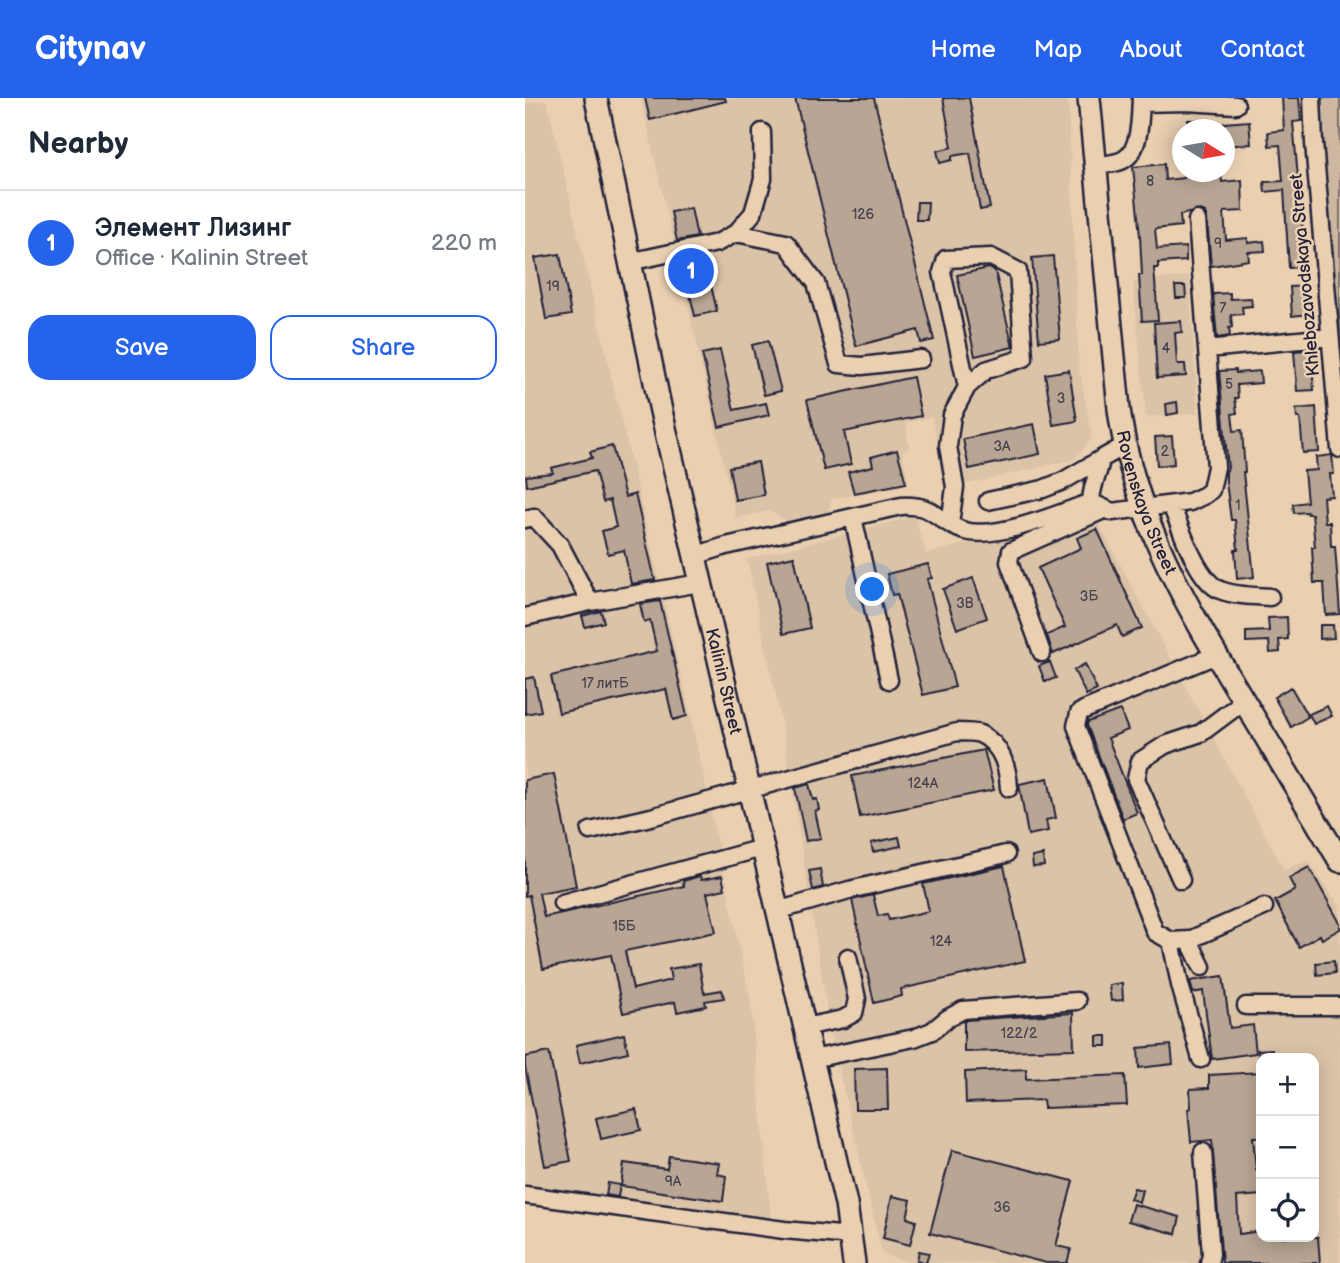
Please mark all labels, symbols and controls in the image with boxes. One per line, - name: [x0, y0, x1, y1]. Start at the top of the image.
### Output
- text: Citynav: [35, 29, 146, 69]
- text: Home: [931, 35, 996, 64]
- text: Map: [1034, 35, 1082, 64]
- text: About: [1120, 35, 1182, 64]
- text: Contact: [1220, 35, 1305, 64]
- north arrow: [1172, 119, 1235, 182]
- text: Nearby: [28, 126, 128, 162]
- street label: Khlebozavodskaya Street: [1286, 172, 1324, 377]
- house number: 8: [1146, 173, 1154, 190]
- house number: 126: [852, 206, 875, 223]
- text: Элемент Лизинг: [95, 213, 291, 244]
- text: 1: [46, 229, 56, 257]
- text: 220 m: [431, 229, 497, 257]
- house number: 9: [1214, 235, 1222, 252]
- text: Office · Kalinin Street: [95, 244, 308, 272]
- pin: 1: [668, 245, 714, 297]
- house number: 19: [546, 278, 560, 295]
- house number: 7: [1220, 300, 1227, 317]
- button: Save: [28, 315, 256, 380]
- button: Share: [270, 315, 497, 380]
- house number: 4: [1162, 340, 1171, 357]
- house number: 5: [1225, 376, 1233, 393]
- house number: 3: [1057, 390, 1065, 407]
- street label: Rovenskaya Street: [1112, 428, 1181, 578]
- house number: 3А: [993, 438, 1011, 455]
- house number: 2: [1161, 443, 1170, 460]
- house number: 1: [1235, 497, 1241, 514]
- your location: [855, 572, 889, 606]
- house number: 3Б: [1080, 588, 1098, 605]
- house number: 3В: [956, 595, 974, 612]
- street label: Kalinin Street: [701, 626, 747, 737]
- house number: 17 литБ: [581, 675, 629, 692]
- house number: 124А: [908, 775, 939, 792]
- house number: 15Б: [612, 918, 636, 935]
- house number: 124: [930, 933, 952, 950]
- house number: 122/2: [1001, 1025, 1038, 1042]
- map controls: [1256, 1053, 1319, 1242]
- button: +: [1256, 1053, 1319, 1116]
- button: −: [1256, 1116, 1319, 1179]
- house number: 9А: [665, 1173, 682, 1190]
- button: locate: [1256, 1179, 1319, 1242]
- house number: 36: [993, 1199, 1011, 1216]

